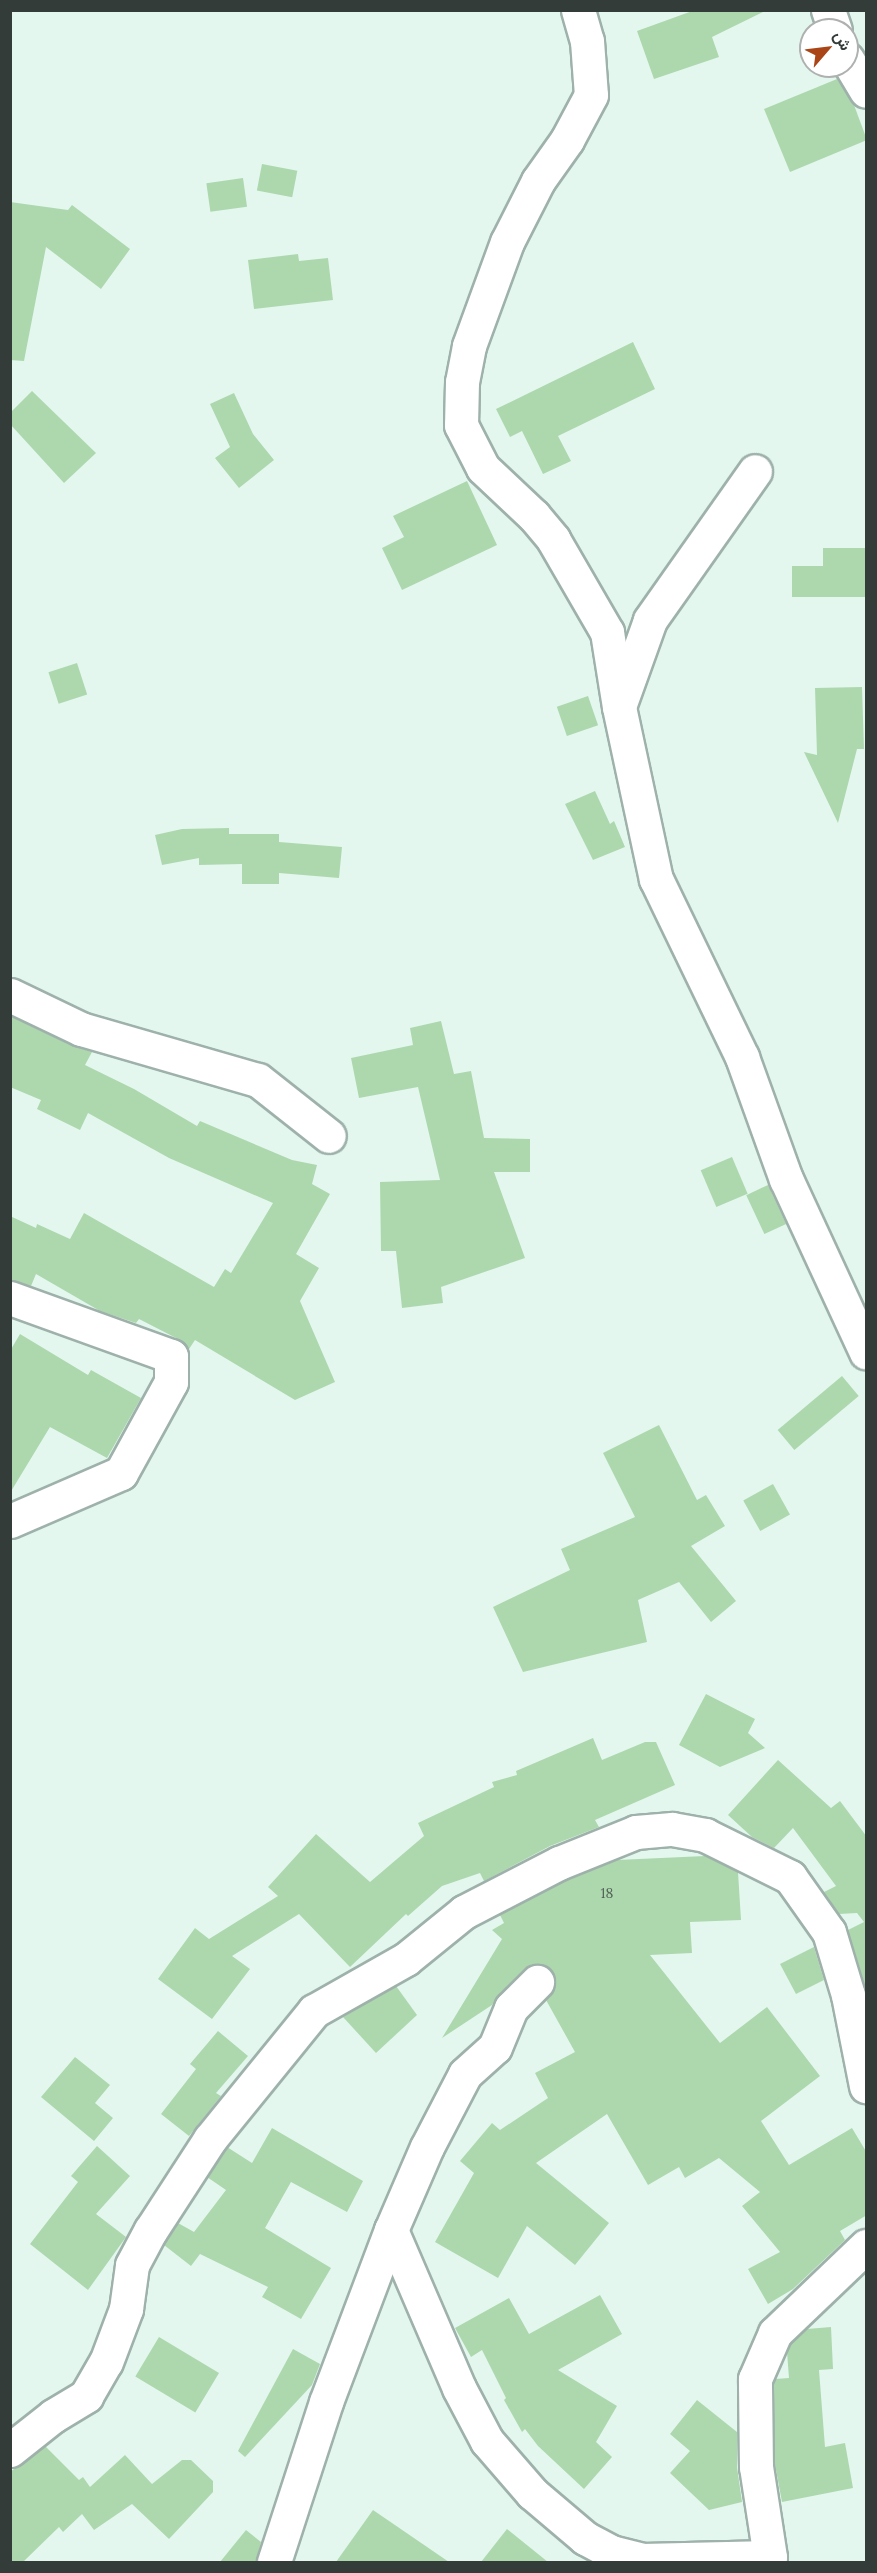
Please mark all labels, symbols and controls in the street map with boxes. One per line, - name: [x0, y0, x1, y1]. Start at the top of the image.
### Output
- north arrow: [799, 18, 859, 78]
- text: ش: [830, 27, 856, 54]
- house number: 18: [601, 1885, 613, 1901]

